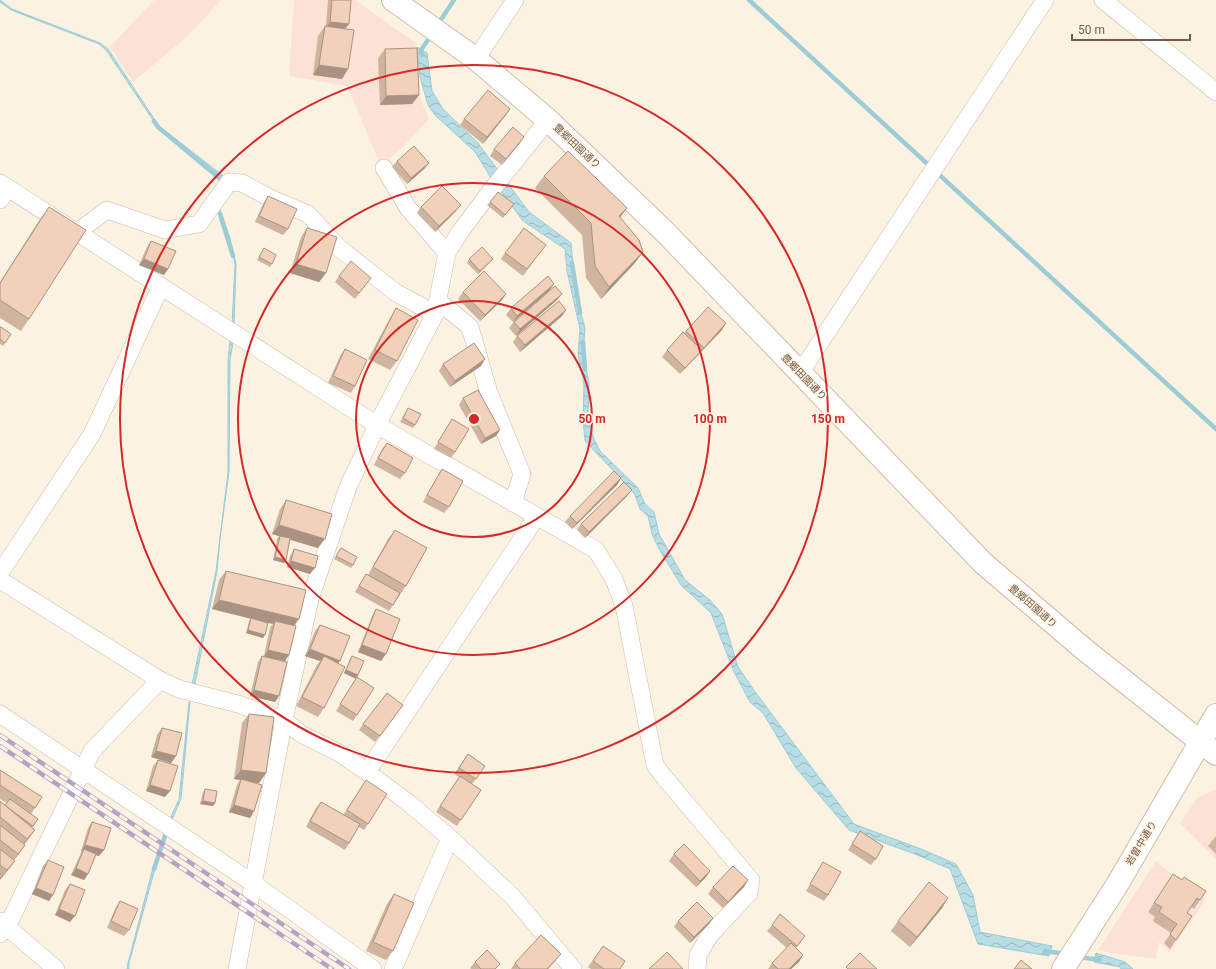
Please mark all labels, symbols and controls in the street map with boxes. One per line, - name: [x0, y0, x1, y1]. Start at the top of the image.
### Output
- scale bar: [1072, 16, 1190, 42]
- text: 50 m: [1078, 23, 1105, 37]
- street label: 豊郷田園通り: [551, 122, 603, 170]
- street label: 豊郷田園通り: [779, 352, 829, 402]
- centre of rings: [467, 412, 481, 426]
- text: 50 m: [578, 412, 606, 426]
- text: 100 m: [693, 412, 727, 426]
- text: 150 m: [811, 412, 845, 426]
- street label: 豊郷田園通り: [1007, 582, 1059, 630]
- street label: 岩曽中通り: [1123, 819, 1159, 867]

